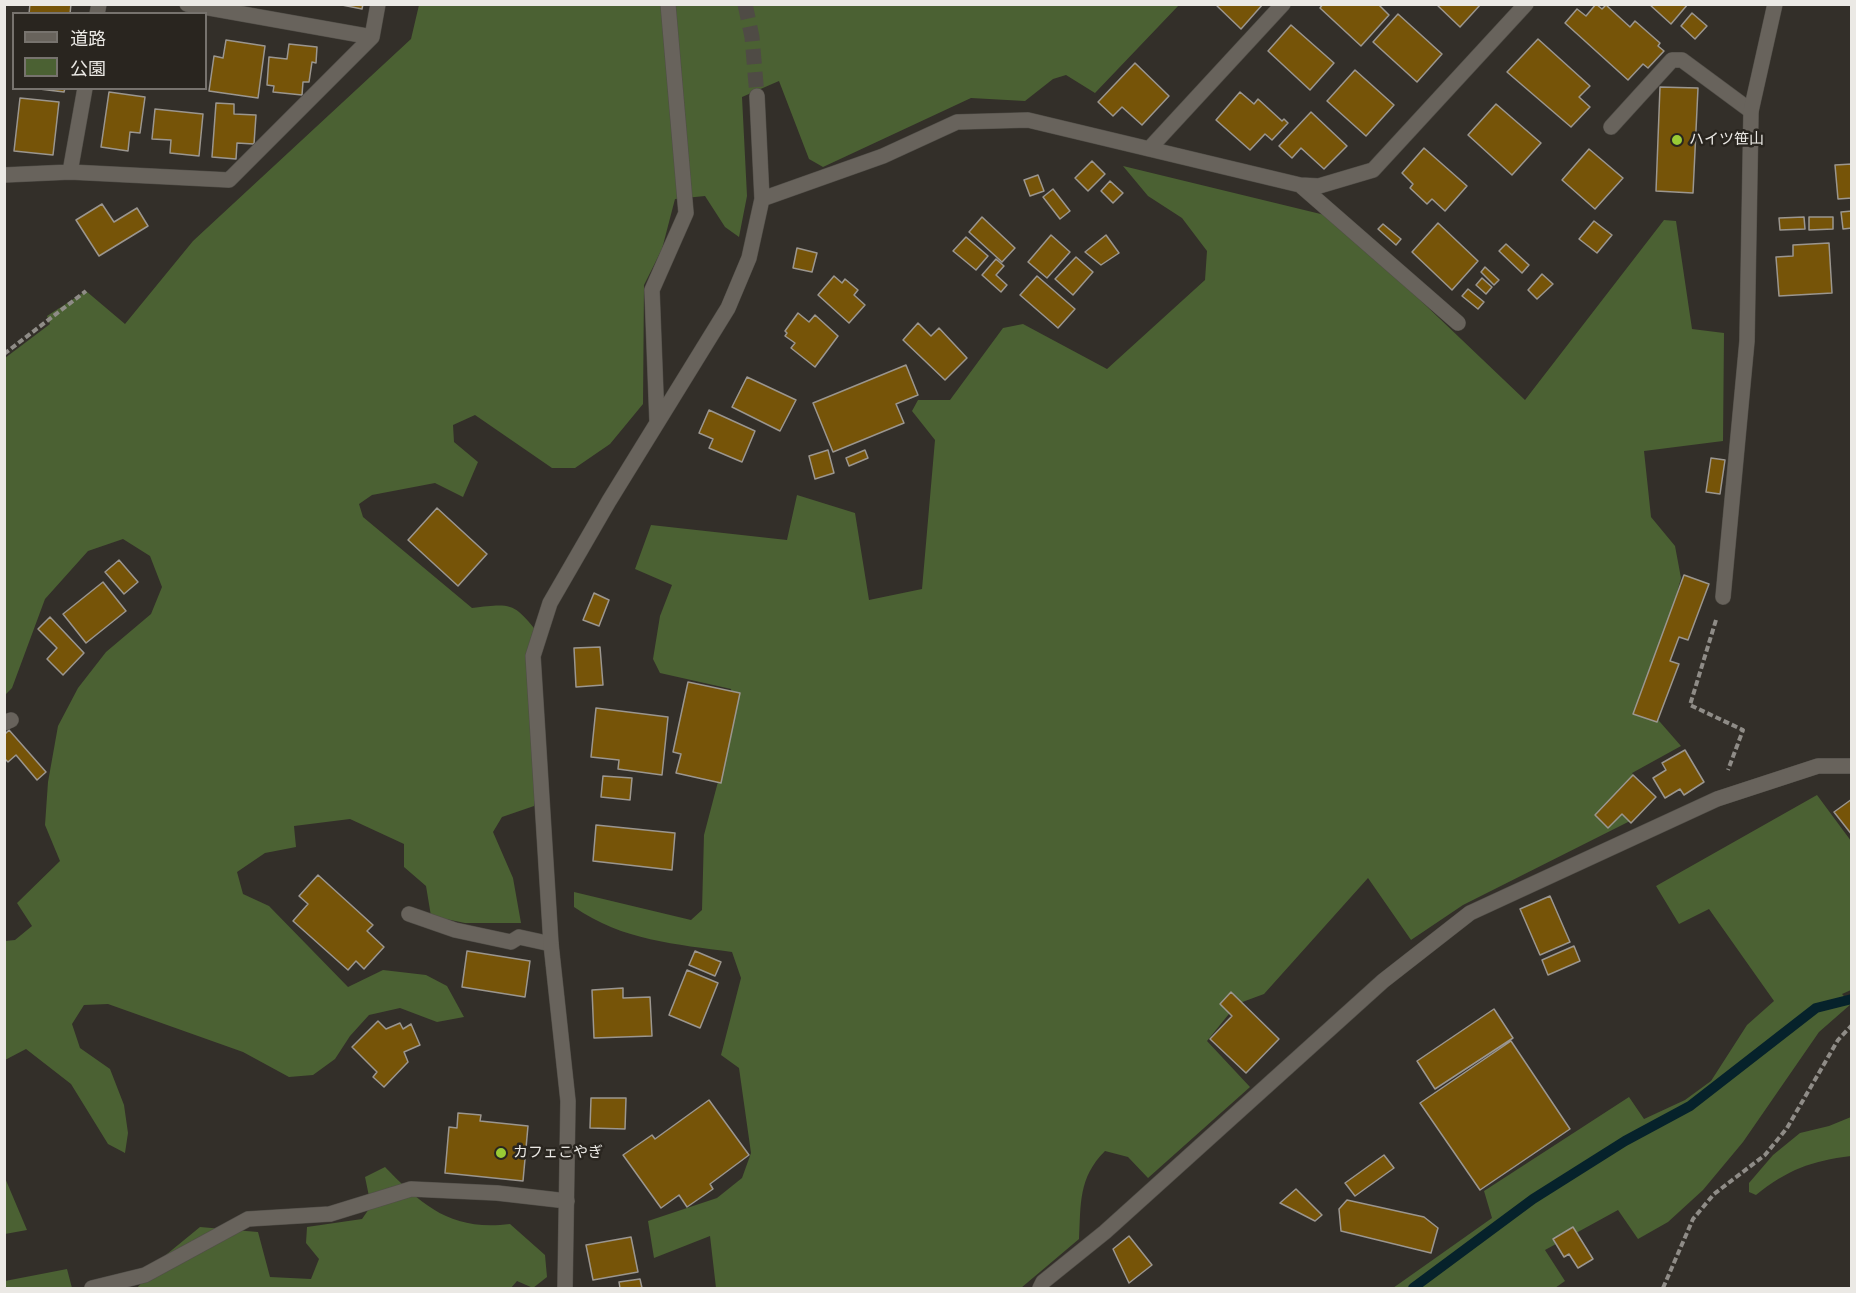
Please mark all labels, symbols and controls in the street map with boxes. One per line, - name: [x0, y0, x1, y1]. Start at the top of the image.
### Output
- legend: [12, 12, 207, 90]
- text: 道路: [70, 26, 106, 51]
- text: 公園: [70, 56, 106, 81]
- place label: ハイツ笹山: [1689, 131, 1764, 149]
- marker: ハイツ笹山: [1670, 133, 1684, 147]
- place label: カフェこやぎ: [513, 1144, 603, 1162]
- marker: カフェこやぎ: [494, 1146, 508, 1160]

